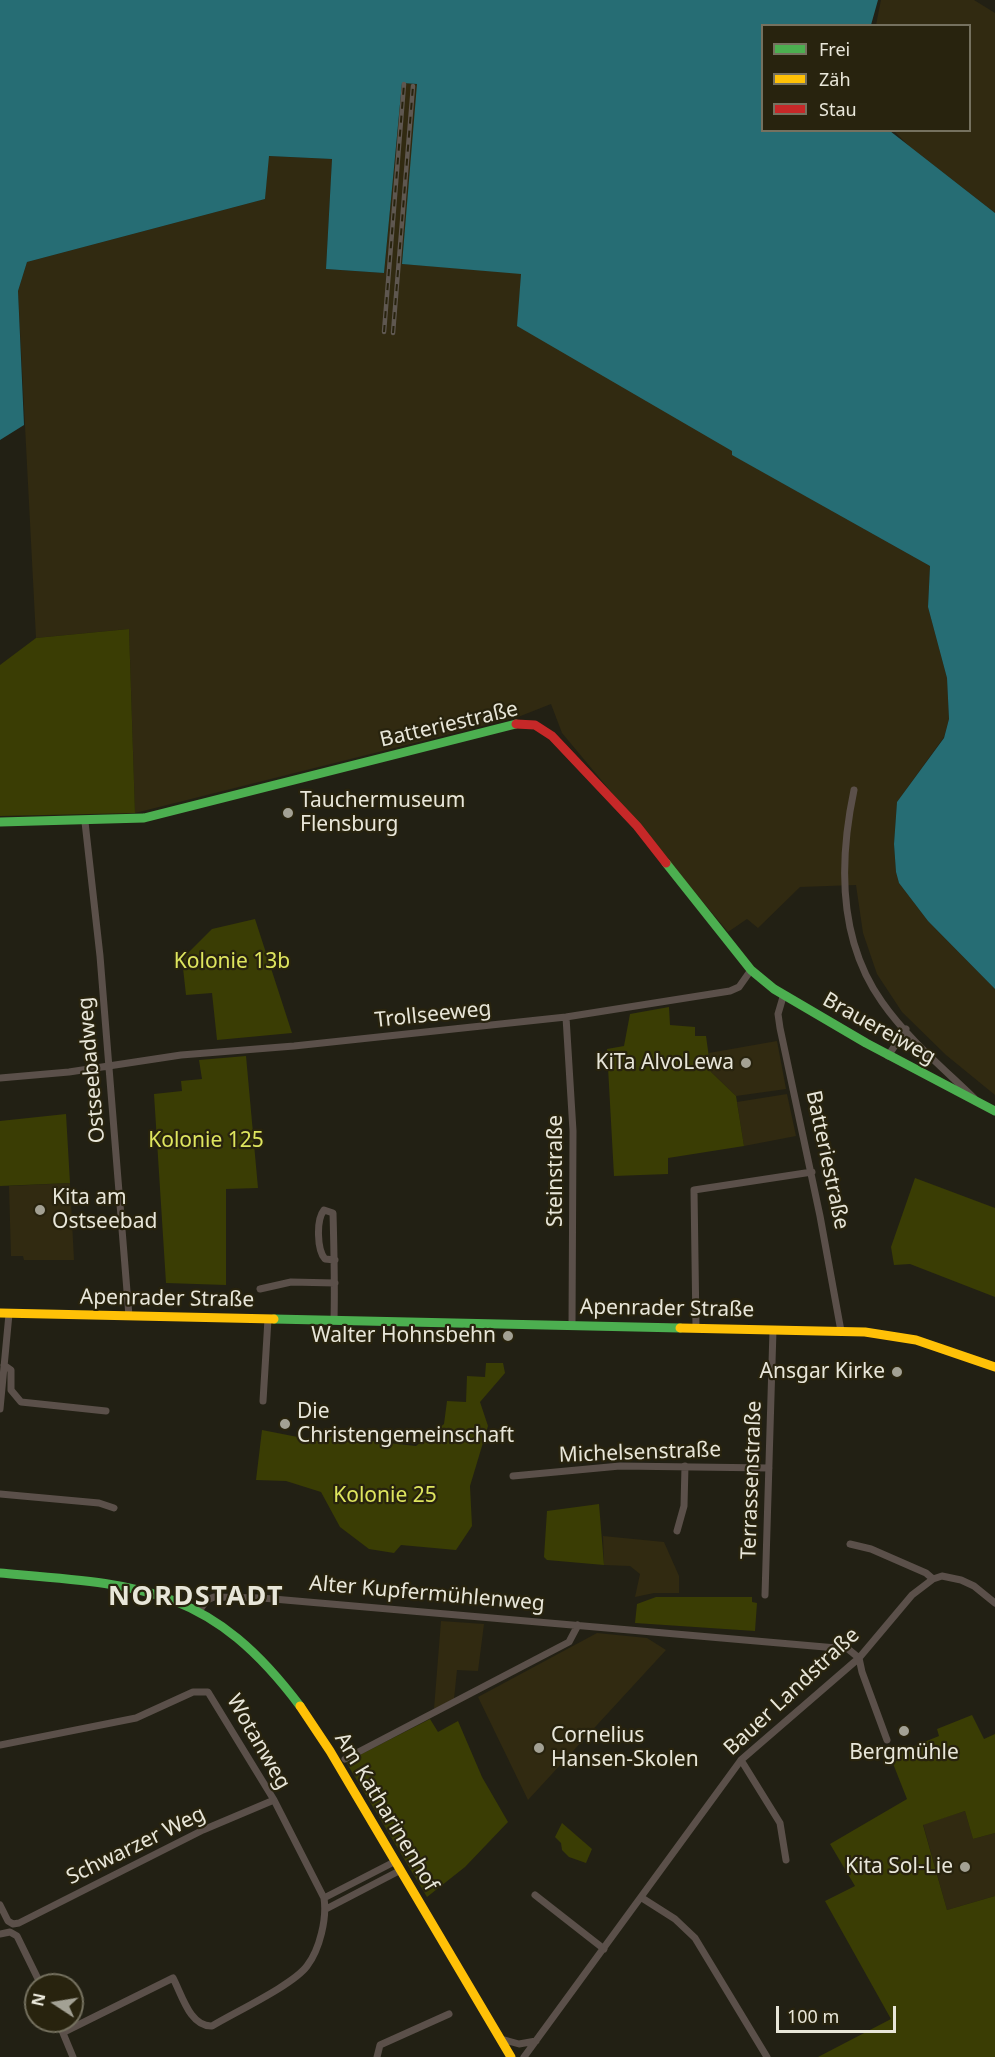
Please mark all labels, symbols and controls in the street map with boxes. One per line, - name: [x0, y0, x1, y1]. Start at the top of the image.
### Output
- legend: [761, 24, 971, 132]
- text: Frei: [819, 37, 850, 61]
- text: Zäh: [819, 67, 851, 91]
- text: Stau: [819, 97, 857, 121]
- street label: Batteriestraße: [377, 697, 521, 753]
- place label: Tauchermuseum Flensburg: [300, 788, 465, 838]
- marker: Tauchermuseum Flensburg: [281, 806, 295, 820]
- park label: Kolonie 13b: [174, 949, 290, 975]
- street label: Brauereiweg: [818, 988, 940, 1070]
- street label: Ostseebadweg: [73, 996, 111, 1144]
- street label: Trollseeweg: [373, 996, 493, 1034]
- place label: KiTa AlvoLewa: [595, 1050, 734, 1076]
- marker: KiTa AlvoLewa: [739, 1056, 753, 1070]
- street label: Batteriestraße: [800, 1088, 854, 1232]
- street label: Steinstraße: [543, 1115, 569, 1227]
- park label: Kolonie 125: [148, 1128, 264, 1154]
- place label: Kita am Ostseebad: [52, 1185, 157, 1235]
- marker: Kita am Ostseebad: [33, 1203, 47, 1217]
- street label: Apenrader Straße: [80, 1285, 254, 1313]
- street label: Apenrader Straße: [580, 1295, 754, 1323]
- place label: Walter Hohnsbehn: [311, 1323, 496, 1349]
- marker: Walter Hohnsbehn: [501, 1329, 515, 1343]
- place label: Ansgar Kirke: [760, 1359, 885, 1385]
- marker: Ansgar Kirke: [890, 1365, 904, 1379]
- place label: Die Christengemeinschaft: [297, 1399, 514, 1449]
- street label: Terrassenstraße: [737, 1400, 767, 1560]
- marker: Die Christengemeinschaft: [278, 1417, 292, 1431]
- street label: Michelsenstraße: [558, 1438, 722, 1468]
- park label: Kolonie 25: [333, 1483, 437, 1509]
- street label: Alter Kupfermühlenweg: [308, 1571, 546, 1617]
- district label: NORDSTADT: [108, 1581, 284, 1613]
- street label: Bauer Landstraße: [719, 1623, 865, 1761]
- street label: Wotanweg: [221, 1690, 295, 1794]
- place label: Cornelius Hansen-Skolen: [551, 1723, 699, 1773]
- marker: Bergmühle: [897, 1724, 911, 1738]
- street label: Am Katharinenhof: [329, 1728, 443, 1896]
- place label: Bergmühle: [849, 1740, 959, 1766]
- marker: Cornelius Hansen-Skolen: [532, 1741, 546, 1755]
- street label: Schwarzer Weg: [62, 1802, 210, 1890]
- place label: Kita Sol-Lie: [845, 1854, 953, 1880]
- marker: Kita Sol-Lie: [958, 1860, 972, 1874]
- north arrow: [24, 1973, 84, 2033]
- text: N: [26, 1991, 50, 2008]
- scale bar: [779, 1994, 899, 2032]
- text: 100 m: [787, 2004, 839, 2028]

